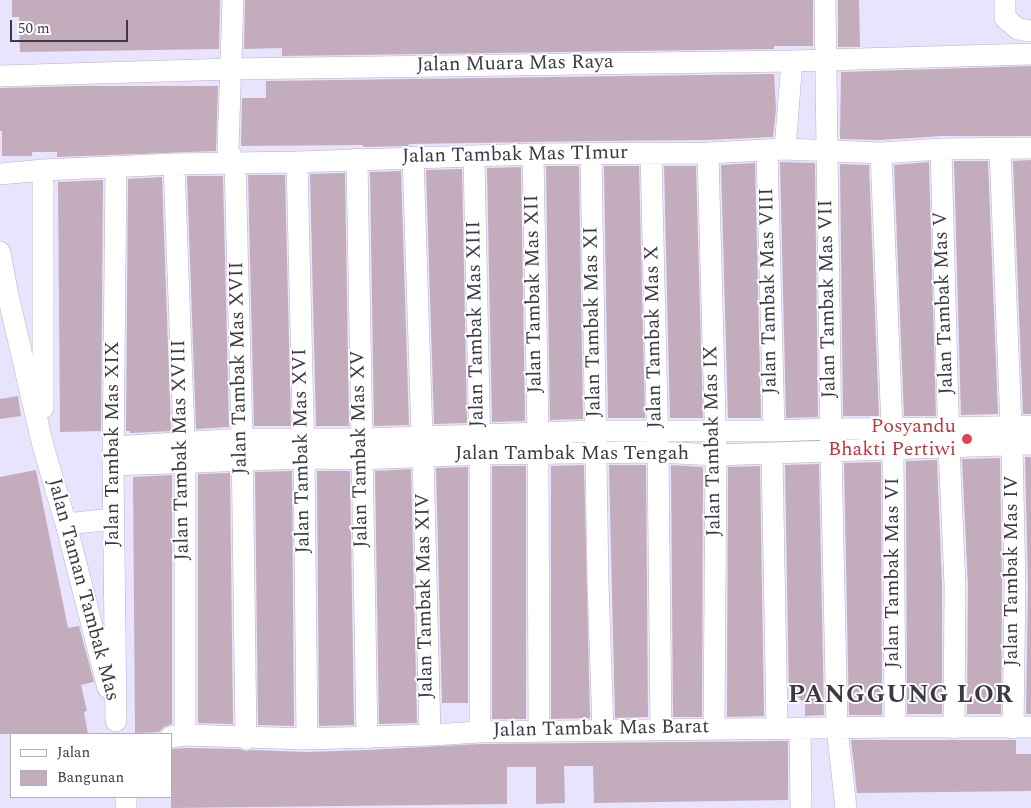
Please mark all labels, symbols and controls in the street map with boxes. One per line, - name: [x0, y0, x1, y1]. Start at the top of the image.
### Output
- scale bar: [12, 10, 130, 42]
- text: 50 m: [18, 17, 50, 40]
- street label: Jalan Muara Mas Raya: [416, 51, 614, 79]
- street label: Jalan Tambak Mas TImur: [402, 142, 628, 170]
- street label: Jalan Tambak Mas VIII: [756, 188, 784, 394]
- street label: Jalan Tambak Mas XII: [521, 194, 549, 394]
- street label: Jalan Tambak Mas VII: [815, 199, 843, 399]
- street label: Jalan Tambak Mas V: [930, 211, 960, 395]
- street label: Jalan Tambak Mas XIII: [463, 221, 491, 427]
- street label: Jalan Tambak Mas XI: [580, 226, 608, 418]
- street label: Jalan Tambak Mas X: [641, 245, 669, 429]
- street label: Jalan Tambak Mas XVII: [226, 261, 254, 475]
- street label: Jalan Tambak Mas XVIII: [168, 339, 196, 561]
- street label: Jalan Tambak Mas XIX: [102, 341, 126, 547]
- street label: Jalan Tambak Mas IX: [700, 345, 728, 537]
- street label: Jalan Tambak Mas XVI: [289, 348, 317, 554]
- street label: Jalan Tambak Mas XV: [347, 350, 375, 548]
- place label: Posyandu Bhakti Pertiwi: [828, 416, 956, 463]
- marker: Posyandu Bhakti Pertiwi: [960, 432, 974, 446]
- street label: Jalan Tambak Mas Tengah: [455, 443, 689, 467]
- street label: Jalan Taman Tambak Mas: [41, 476, 123, 704]
- street label: Jalan Tambak Mas IV: [1001, 476, 1025, 666]
- street label: Jalan Tambak Mas VI: [882, 478, 906, 668]
- street label: Jalan Tambak Mas XIV: [412, 493, 440, 699]
- district label: PANGGUNG LOR: [787, 682, 1015, 712]
- street label: Jalan Tambak Mas Barat: [493, 716, 709, 744]
- legend: [10, 733, 172, 798]
- text: Jalan: [57, 741, 90, 764]
- text: Bangunan: [57, 766, 124, 789]

